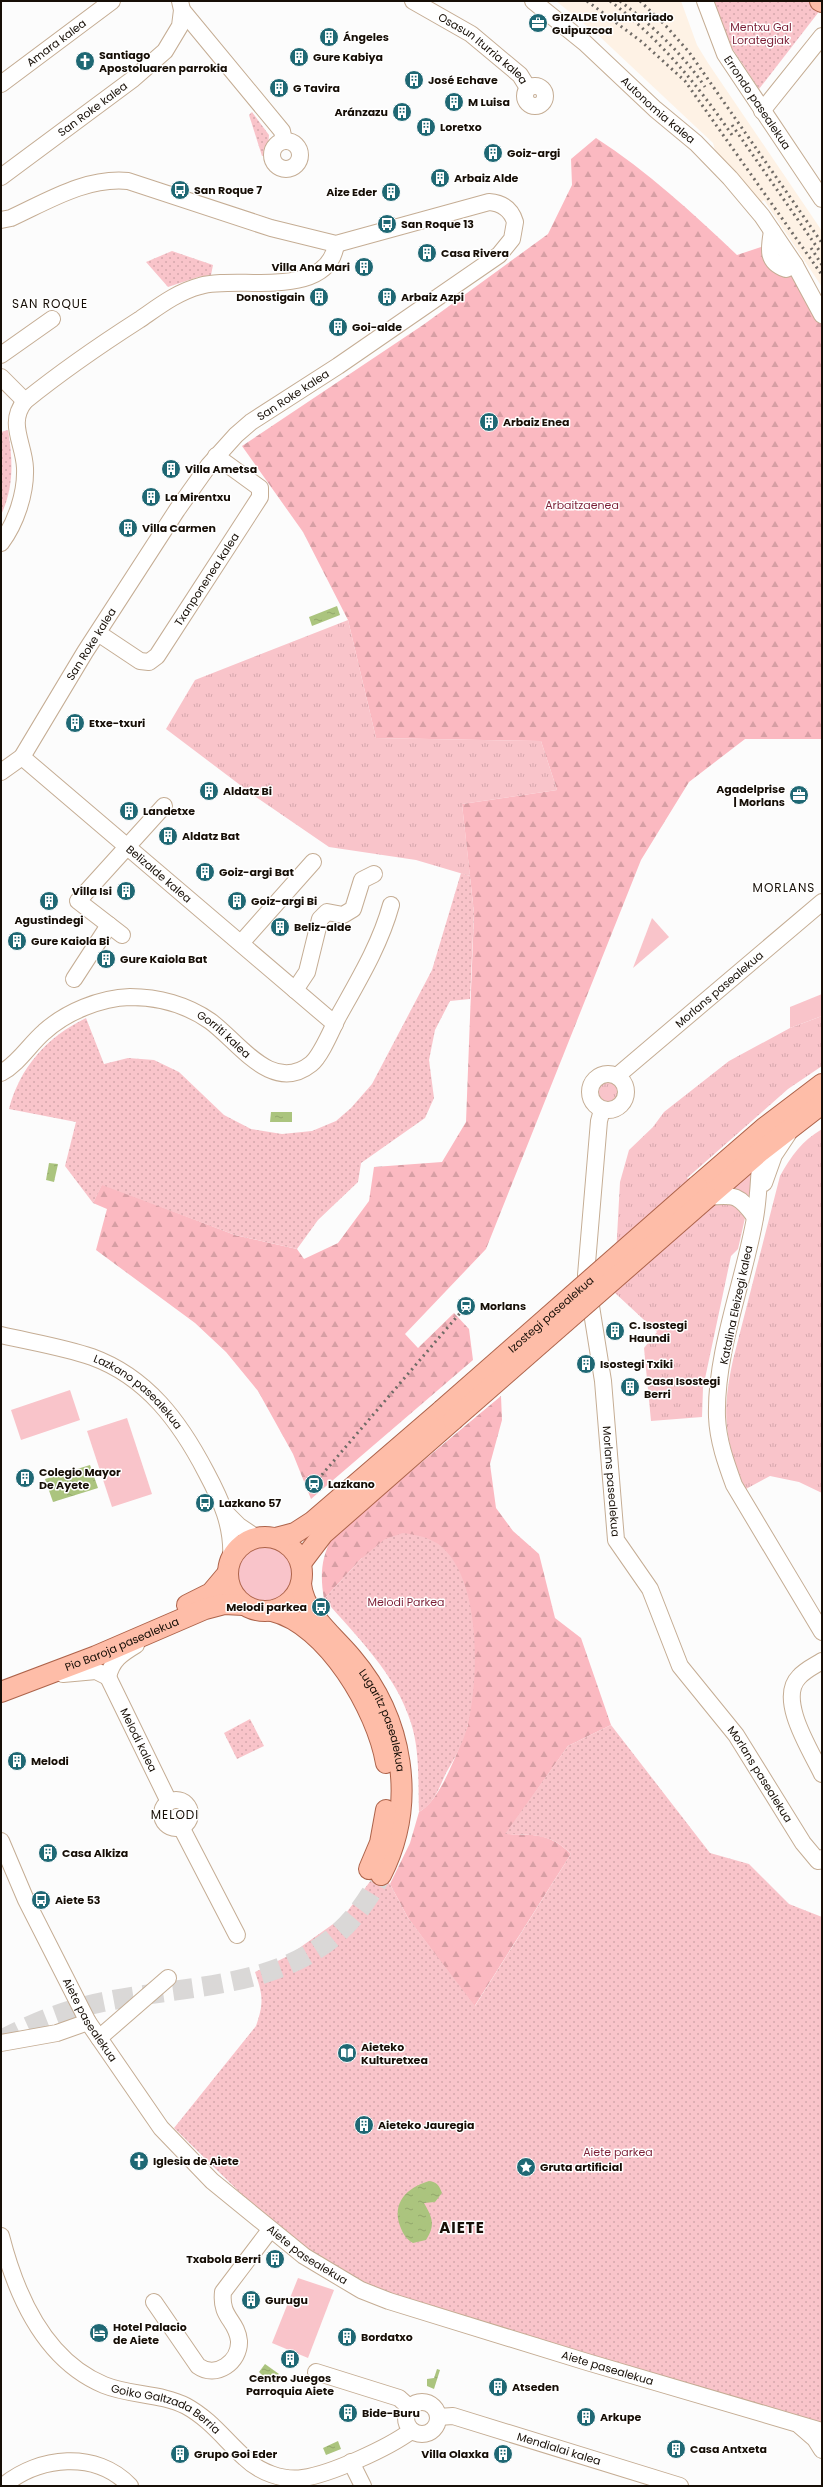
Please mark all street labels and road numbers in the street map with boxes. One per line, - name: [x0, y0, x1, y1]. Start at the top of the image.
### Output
- street label: Osasun Iturria kalea: [435, 9, 532, 87]
- street label: Amara kalea: [23, 15, 89, 70]
- street label: Errondo pasealekua: [720, 52, 795, 153]
- street label: Autonomia kalea: [617, 73, 699, 147]
- street label: San Roke kalea: [54, 78, 131, 140]
- street label: San Roke kalea: [254, 366, 332, 424]
- street label: Txanponenea kalea: [171, 529, 243, 629]
- street label: San Roke kalea: [62, 605, 120, 683]
- street label: Belizalde kalea: [123, 841, 195, 906]
- street label: Morlans pasealekua: [672, 947, 767, 1031]
- street label: Gorriti kalea: [194, 1007, 254, 1062]
- street label: Katalina Eleizegi kalea: [716, 1244, 756, 1366]
- street label: Izostegi pasealekua: [505, 1272, 597, 1356]
- street label: Lazkano pasealekua: [91, 1350, 186, 1432]
- street label: Morlans pasealekua: [599, 1425, 624, 1537]
- street label: Pio Baroja pasealekua: [63, 1613, 181, 1675]
- street label: Lugaritz pasealekua: [355, 1666, 409, 1773]
- street label: Melodi kalea: [116, 1705, 161, 1775]
- street label: Morlans pasealekua: [724, 1723, 796, 1826]
- street label: Aiete pasealekua: [59, 1975, 121, 2065]
- street label: Aiete pasealekua: [264, 2221, 351, 2288]
- street label: Aiete pasealekua: [560, 2347, 656, 2389]
- street label: Goiko Galtzada Berria: [109, 2380, 224, 2437]
- street label: Mendialai kalea: [515, 2428, 603, 2469]

